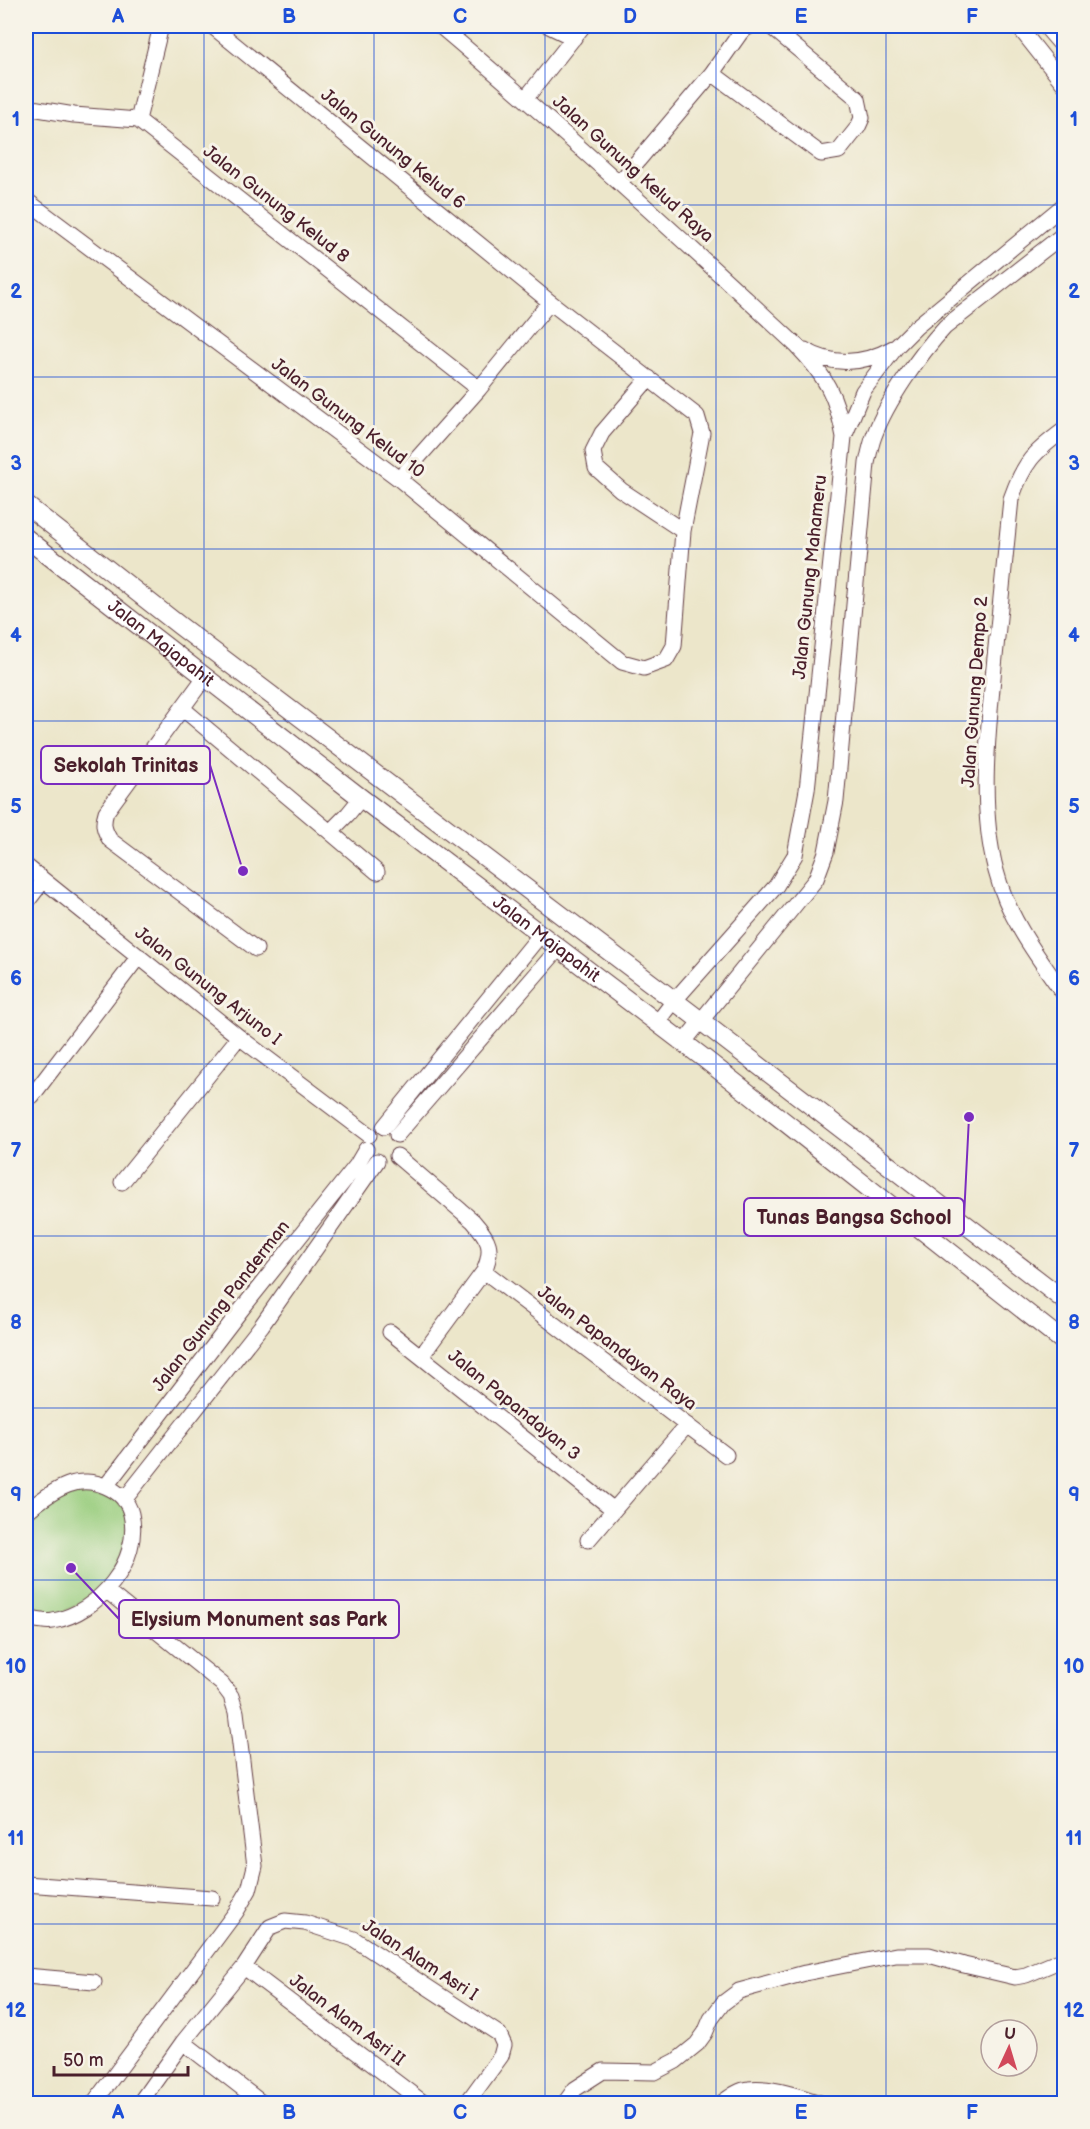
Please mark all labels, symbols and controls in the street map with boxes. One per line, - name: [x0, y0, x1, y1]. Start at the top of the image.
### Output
- text: A: [111, 5, 125, 29]
- text: B: [282, 5, 296, 29]
- text: C: [453, 5, 467, 29]
- text: D: [623, 5, 637, 29]
- text: E: [795, 5, 808, 29]
- text: F: [966, 5, 978, 29]
- street label: Jalan Gunung Kelud 6: [317, 84, 469, 214]
- street label: Jalan Gunung Kelud Raya: [548, 91, 718, 247]
- text: 1: [12, 108, 20, 132]
- text: 1: [1070, 108, 1078, 132]
- street label: Jalan Gunung Kelud 8: [199, 141, 353, 267]
- text: 2: [10, 280, 22, 304]
- text: 2: [1068, 280, 1080, 304]
- street label: Jalan Gunung Kelud 10: [267, 354, 429, 482]
- text: 3: [10, 452, 22, 476]
- text: 3: [1068, 452, 1080, 476]
- street label: Jalan Gunung Mahameru: [789, 474, 831, 680]
- street label: Jalan Majapahit: [104, 595, 219, 691]
- street label: Jalan Gunung Dempo 2: [958, 595, 992, 788]
- text: 4: [10, 624, 22, 648]
- text: 4: [1068, 624, 1080, 648]
- callout: Sekolah Trinitas: [41, 746, 210, 784]
- text: Sekolah Trinitas: [54, 754, 198, 778]
- text: 5: [10, 795, 22, 819]
- text: 5: [1068, 795, 1080, 819]
- street label: Jalan Majapahit: [489, 891, 605, 986]
- street label: Jalan Gunung Arjuno I: [131, 922, 285, 1050]
- text: 6: [10, 967, 22, 991]
- text: 6: [1068, 967, 1080, 991]
- text: 7: [10, 1139, 22, 1163]
- text: 7: [1068, 1139, 1080, 1163]
- callout: Tunas Bangsa School: [744, 1198, 964, 1236]
- text: Tunas Bangsa School: [756, 1206, 952, 1230]
- street label: Jalan Gunung Panderman: [148, 1216, 294, 1396]
- street label: Jalan Papandayan Raya: [533, 1281, 701, 1415]
- text: 8: [10, 1311, 22, 1335]
- text: 8: [1068, 1311, 1080, 1335]
- street label: Jalan Papandayan 3: [444, 1345, 584, 1465]
- text: 9: [10, 1483, 22, 1507]
- text: 9: [1068, 1483, 1080, 1507]
- callout: Elysium Monument sas Park: [119, 1600, 399, 1638]
- text: Elysium Monument sas Park: [131, 1608, 388, 1632]
- text: 10: [6, 1655, 26, 1679]
- text: 10: [1064, 1655, 1084, 1679]
- text: 11: [8, 1827, 24, 1851]
- text: 11: [1066, 1827, 1082, 1851]
- street label: Jalan Alam Asri I: [358, 1915, 482, 2005]
- street label: Jalan Alam Asri II: [285, 1970, 409, 2070]
- text: 12: [6, 1999, 26, 2023]
- text: 12: [1064, 1999, 1084, 2023]
- north arrow: [979, 2018, 1039, 2078]
- text: U: [1004, 2025, 1016, 2044]
- scale bar: [54, 2039, 188, 2077]
- text: 50 m: [63, 2050, 104, 2071]
- text: A: [111, 2101, 125, 2125]
- text: B: [282, 2101, 296, 2125]
- text: C: [453, 2101, 467, 2125]
- text: D: [623, 2101, 637, 2125]
- text: E: [795, 2101, 808, 2125]
- text: F: [966, 2101, 978, 2125]

